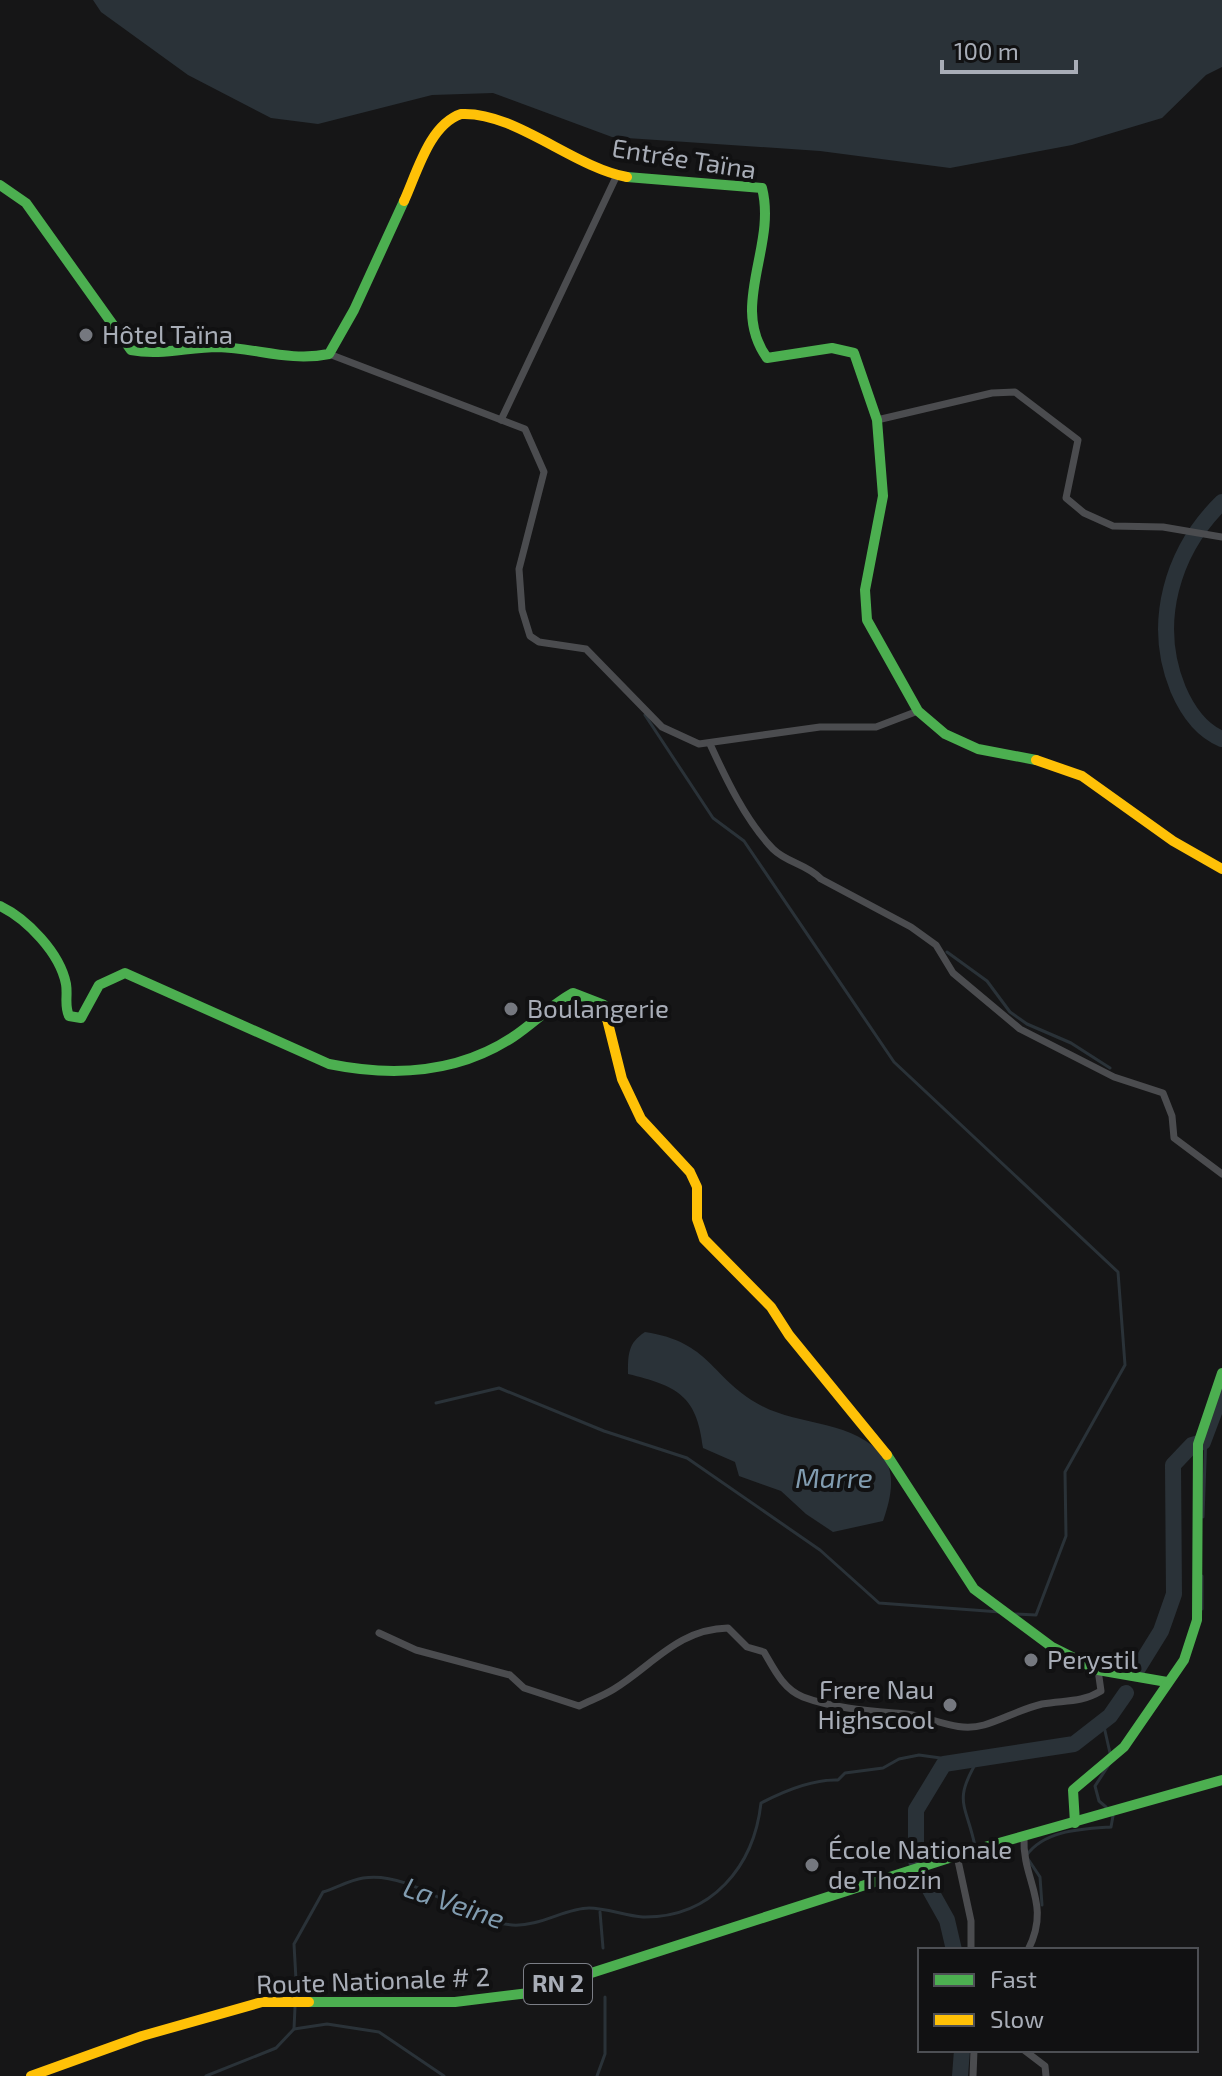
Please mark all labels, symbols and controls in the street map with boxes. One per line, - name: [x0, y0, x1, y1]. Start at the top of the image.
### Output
- scale bar: [942, 24, 1076, 74]
- text: 100 m: [954, 36, 1019, 65]
- street label: Entrée Taïna: [610, 131, 759, 184]
- place label: Hôtel Taïna: [102, 318, 233, 349]
- marker: Hôtel Taïna: [77, 326, 95, 344]
- place label: Boulangerie: [527, 992, 669, 1023]
- marker: Boulangerie: [502, 1000, 520, 1018]
- water label: Marre: [795, 1460, 873, 1494]
- place label: Perystil: [1047, 1643, 1138, 1674]
- marker: Perystil: [1022, 1651, 1040, 1669]
- place label: Frere Nau Highscool: [818, 1673, 934, 1734]
- marker: Frere Nau Highscool: [941, 1696, 959, 1714]
- place label: École Nationale de Thozin: [828, 1833, 1012, 1894]
- marker: École Nationale de Thozin: [803, 1856, 821, 1874]
- water label: La Veine: [399, 1869, 509, 1935]
- legend: [918, 1948, 1198, 2052]
- street label: Route Nationale # 2: [255, 1960, 490, 1999]
- road number: RN 2: [524, 1964, 592, 2004]
- text: Fast: [990, 1964, 1037, 1993]
- text: Slow: [990, 2004, 1044, 2033]

